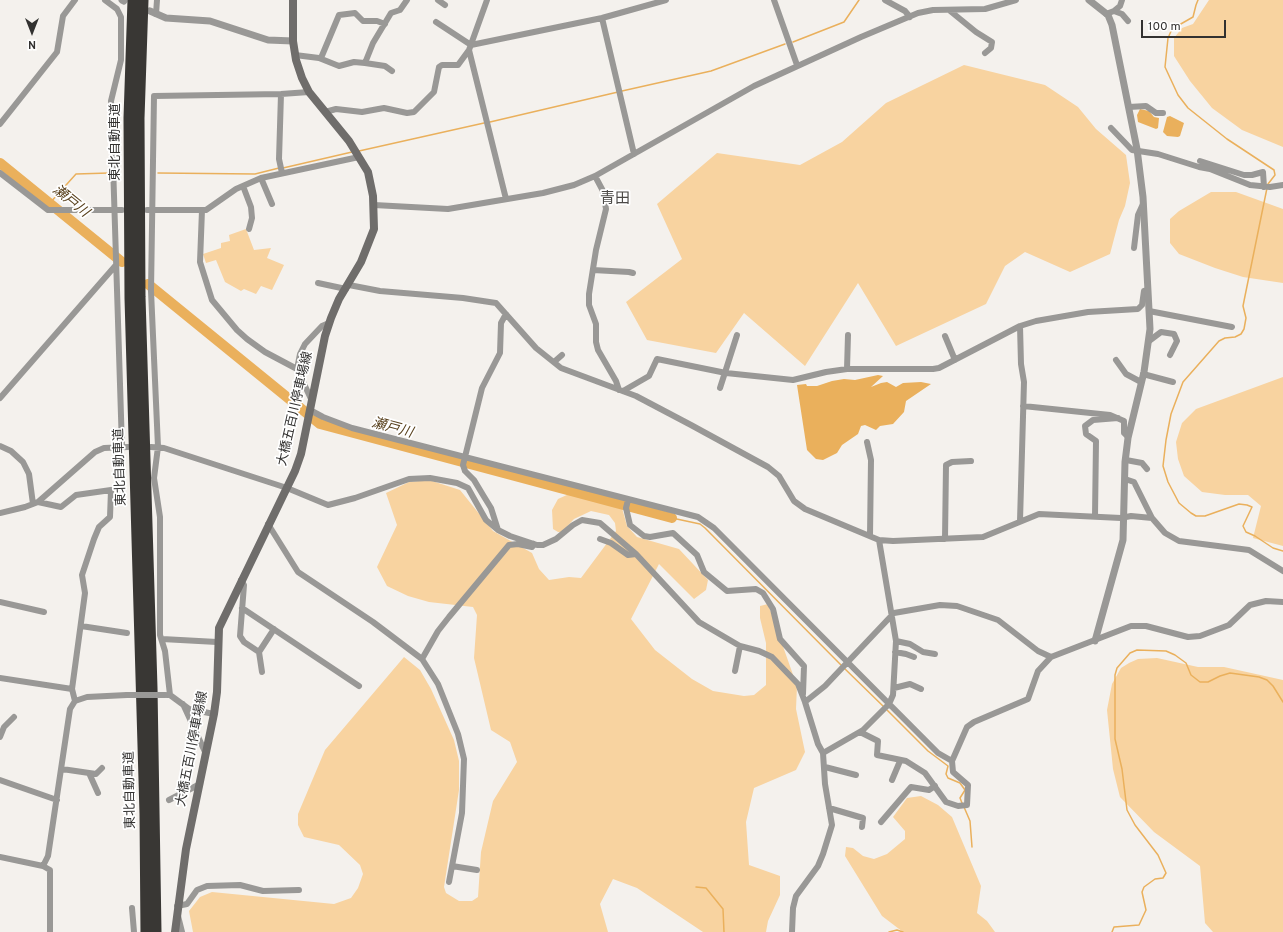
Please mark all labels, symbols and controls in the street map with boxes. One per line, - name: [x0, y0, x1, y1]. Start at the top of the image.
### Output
- north arrow: [12, 12, 52, 52]
- scale bar: [1143, 12, 1228, 38]
- text: 100 m: [1148, 19, 1181, 35]
- text: N: [28, 37, 36, 51]
- street label: 東北自動車道: [108, 103, 124, 181]
- water label: 瀬戸川: [48, 182, 92, 222]
- district label: 青田: [600, 191, 630, 209]
- street label: 大橋五百川停車場線: [275, 350, 317, 468]
- water label: 瀬戸川: [370, 415, 414, 443]
- street label: 東北自動車道: [112, 428, 130, 506]
- street label: 大橋五百川停車場線: [174, 690, 212, 808]
- street label: 東北自動車道: [123, 751, 139, 829]

